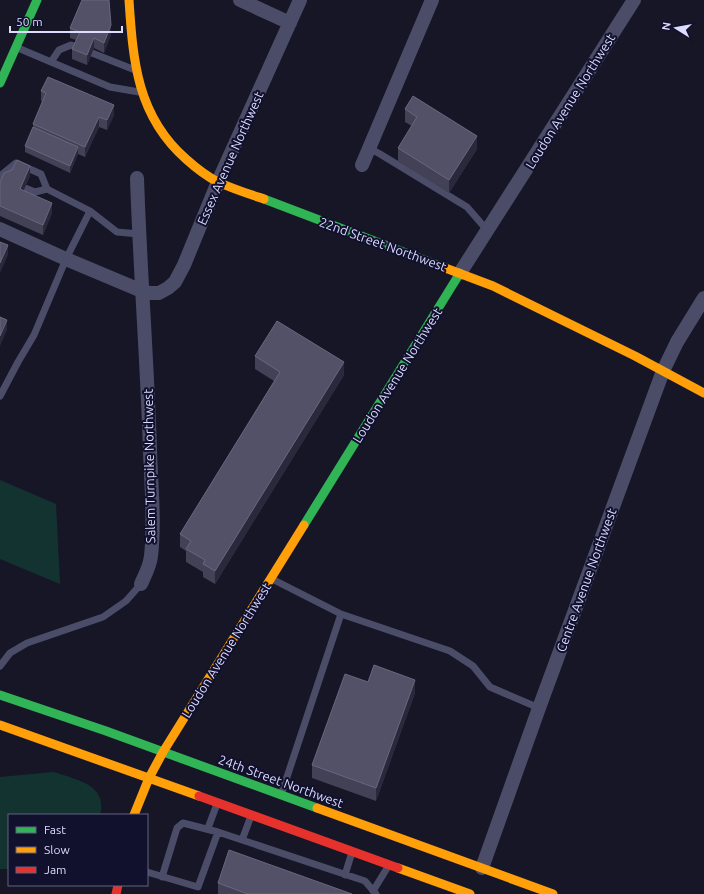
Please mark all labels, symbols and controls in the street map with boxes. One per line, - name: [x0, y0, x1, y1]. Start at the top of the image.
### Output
- scale bar: [10, 8, 122, 34]
- north arrow: [656, 8, 696, 48]
- text: 50 m: [16, 15, 43, 28]
- text: N: [660, 21, 673, 31]
- street label: Loudon Avenue Northwest: [523, 31, 617, 171]
- street label: Essex Avenue Northwest: [194, 89, 266, 227]
- street label: 22nd Street Northwest: [318, 214, 448, 274]
- street label: Loudon Avenue Northwest: [350, 305, 444, 445]
- street label: Salem Turnpike Northwest: [141, 389, 157, 543]
- street label: Centre Avenue Northwest: [553, 506, 619, 654]
- street label: Loudon Avenue Northwest: [179, 580, 273, 720]
- street label: 24th Street Northwest: [217, 752, 345, 810]
- legend: [8, 814, 148, 886]
- text: Fast: [44, 823, 66, 836]
- text: Slow: [44, 843, 70, 856]
- text: Jam: [44, 863, 66, 876]

